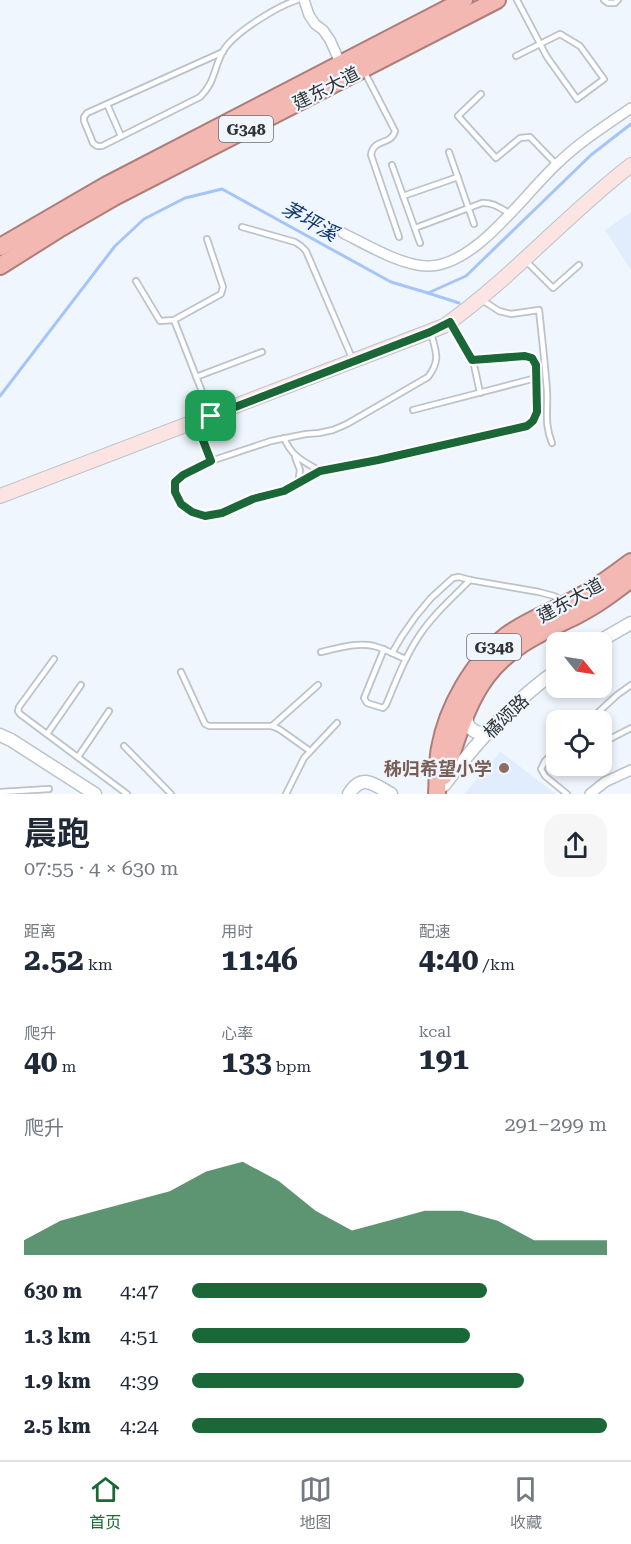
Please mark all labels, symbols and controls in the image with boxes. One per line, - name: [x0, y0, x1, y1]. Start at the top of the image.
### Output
- street label: 建东大道: [289, 62, 363, 114]
- road number: G348: [219, 116, 273, 142]
- water label: 茅坪溪: [278, 196, 344, 247]
- pin: [185, 390, 236, 441]
- icon: arrive: [194, 399, 227, 432]
- street label: 建东大道: [533, 573, 607, 627]
- north arrow: [546, 632, 612, 698]
- map controls: [546, 632, 612, 776]
- road number: G348: [467, 634, 521, 660]
- street label: 橘颂路: [479, 690, 533, 742]
- button: locate: [546, 710, 612, 776]
- place label: 秭归希望小学: [384, 758, 492, 779]
- marker: 秭归希望小学: [497, 761, 511, 775]
- text: 晨跑: [24, 814, 90, 853]
- button: share: [544, 814, 607, 877]
- text: 07:55 · 4 × 630 m: [24, 856, 179, 880]
- text: 距离: [24, 922, 56, 941]
- text: 用时: [221, 922, 253, 941]
- text: 配速: [419, 922, 451, 941]
- text: 2.52: [24, 942, 84, 977]
- text: 11:46: [221, 942, 298, 977]
- text: 4:40: [419, 942, 478, 977]
- text: km: [84, 955, 113, 974]
- text: /km: [478, 955, 515, 974]
- text: kcal: [419, 1022, 451, 1041]
- text: 爬升: [24, 1024, 56, 1043]
- text: 心率: [221, 1024, 253, 1043]
- text: 191: [419, 1041, 469, 1076]
- text: 40: [24, 1044, 58, 1079]
- text: 133: [221, 1044, 272, 1079]
- text: m: [58, 1057, 76, 1076]
- text: bpm: [272, 1057, 311, 1076]
- text: 291–299 m: [504, 1112, 607, 1136]
- text: 爬升: [24, 1116, 64, 1140]
- text: 630 m: [24, 1279, 82, 1303]
- text: 4:47: [120, 1279, 159, 1303]
- text: 1.3 km: [24, 1324, 91, 1348]
- text: 4:51: [120, 1324, 159, 1348]
- text: 1.9 km: [24, 1369, 91, 1393]
- text: 4:39: [120, 1369, 159, 1393]
- text: 2.5 km: [24, 1414, 91, 1438]
- text: 4:24: [120, 1414, 159, 1438]
- tab: 首页: [89, 1473, 122, 1533]
- tab: 地图: [299, 1473, 332, 1533]
- tab: 收藏: [509, 1473, 542, 1533]

